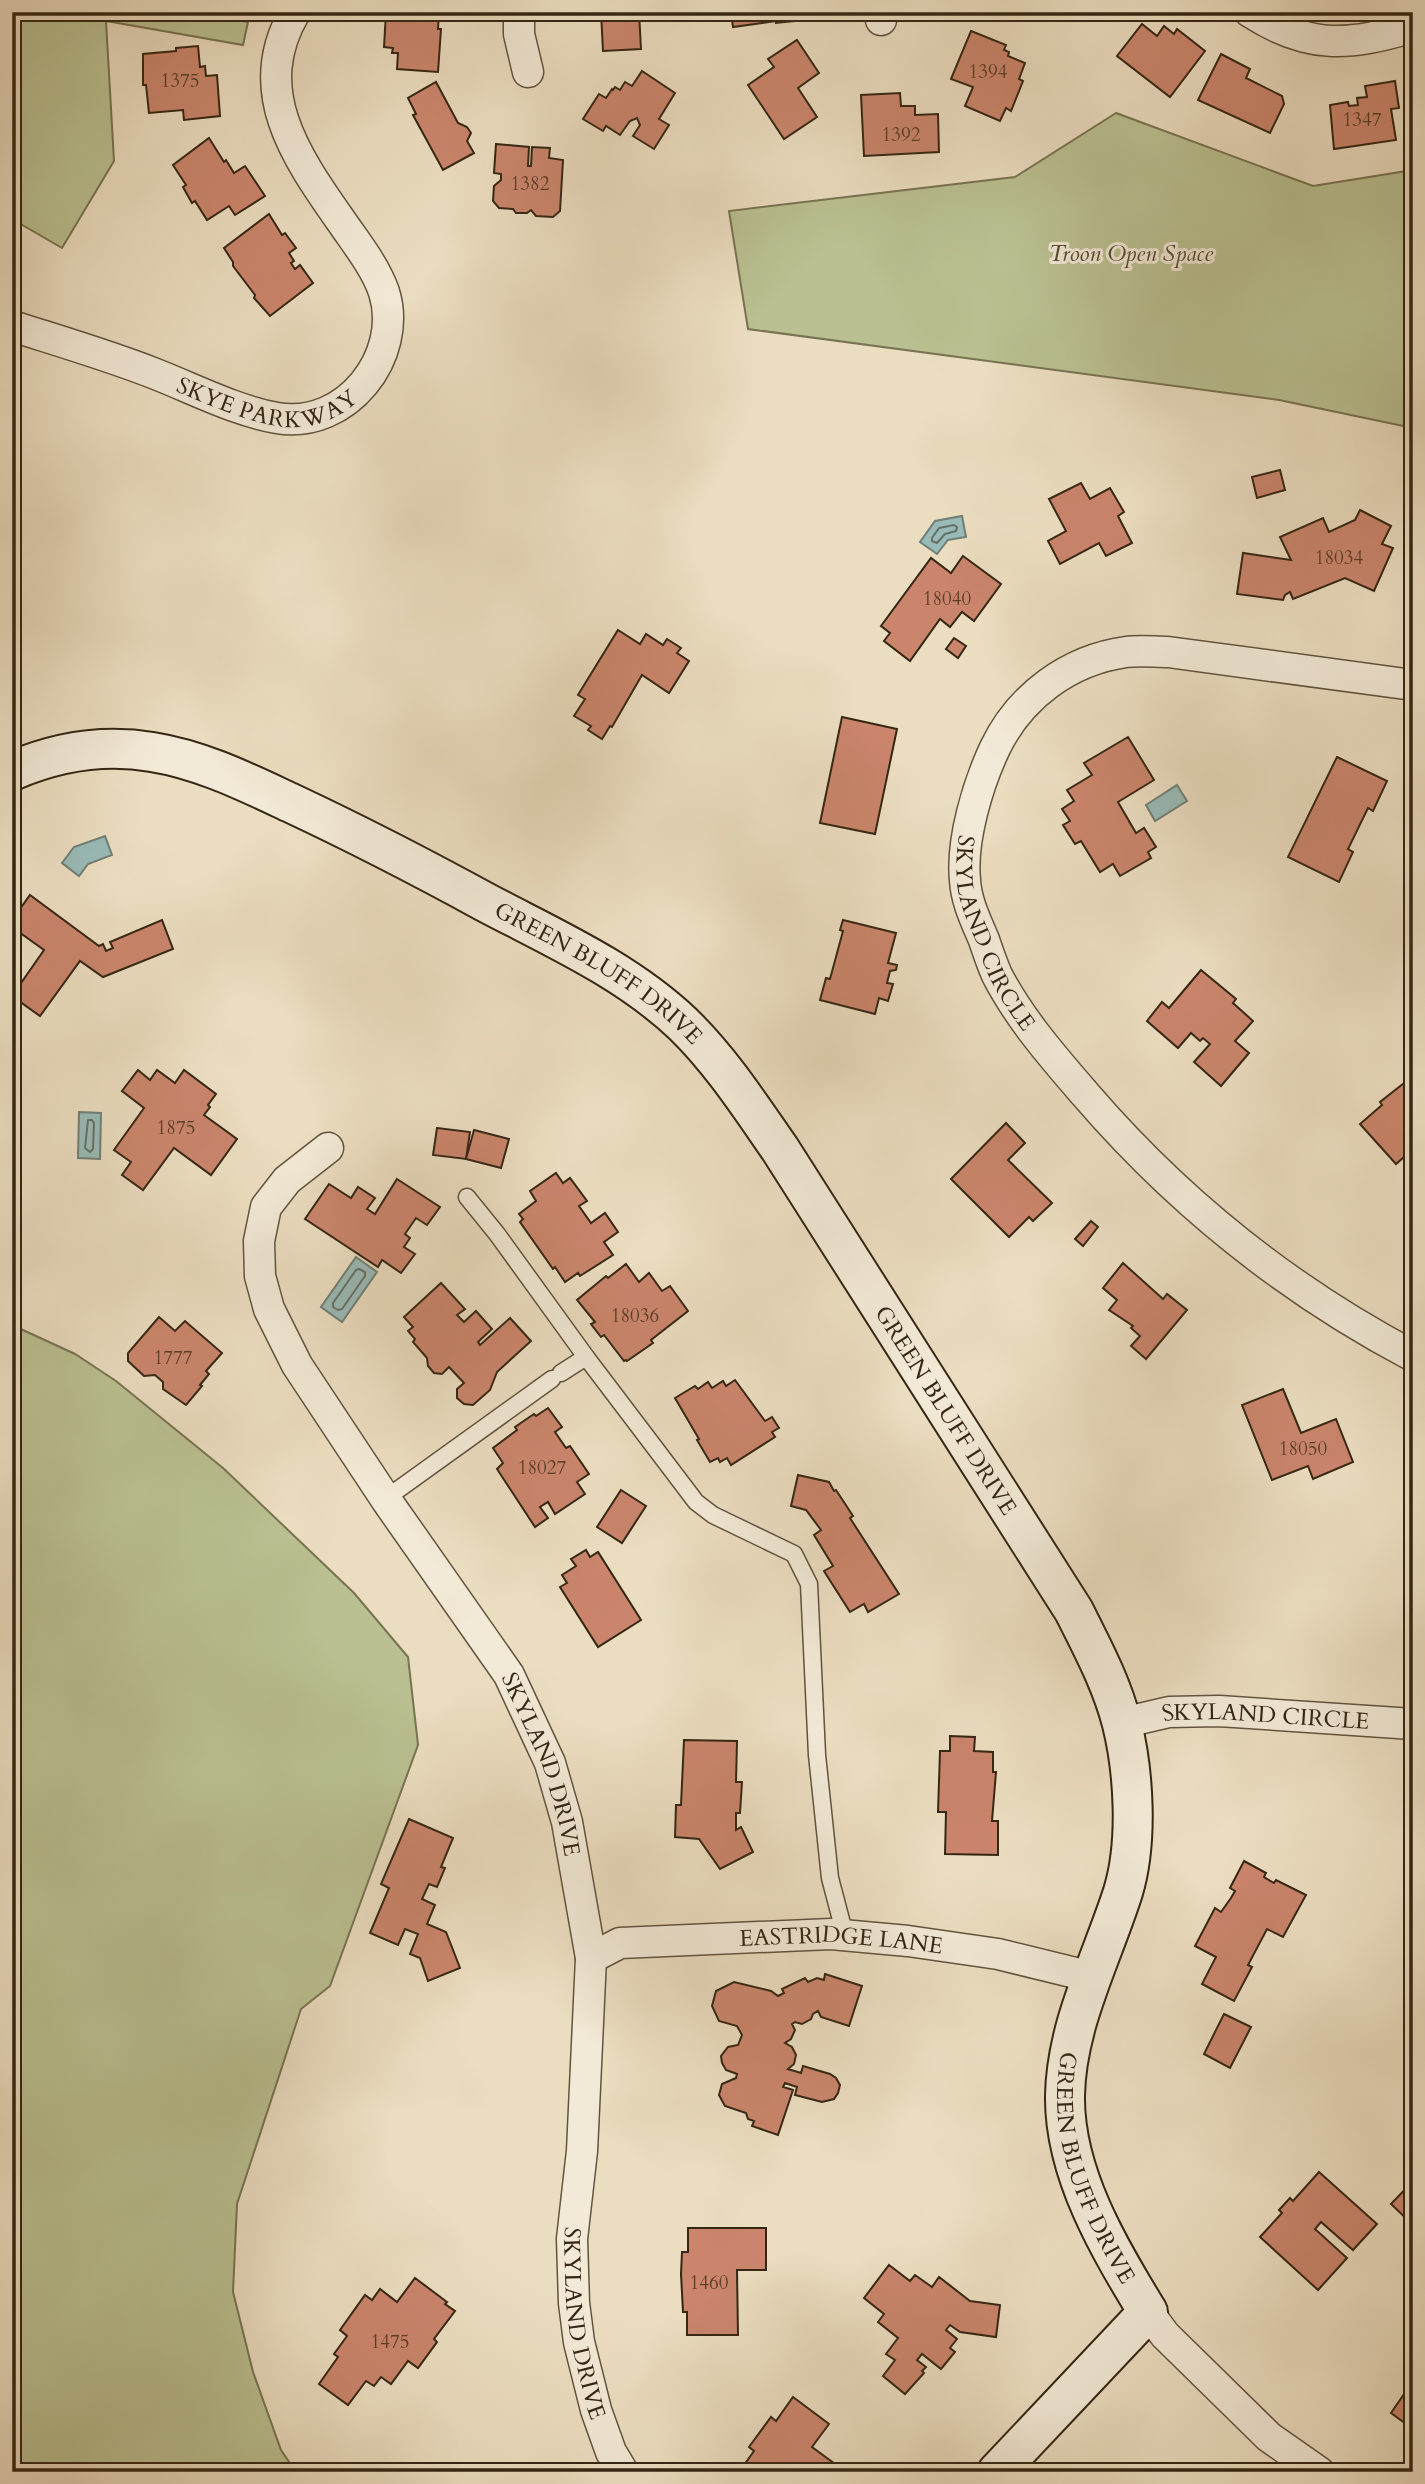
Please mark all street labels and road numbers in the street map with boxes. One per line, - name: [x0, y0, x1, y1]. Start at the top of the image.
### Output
- street label: SKYE PARKWAY: [172, 370, 364, 435]
- street label: SKYLAND CIRCLE: [948, 833, 1042, 1037]
- street label: GREEN BLUFF DRIVE: [489, 895, 709, 1051]
- street label: GREEN BLUFF DRIVE: [868, 1300, 1024, 1521]
- street label: SKYLAND DRIVE: [494, 1667, 588, 1859]
- street label: SKYLAND CIRCLE: [1159, 1696, 1370, 1737]
- street label: EASTRIDGE LANE: [739, 1918, 945, 1962]
- street label: GREEN BLUFF DRIVE: [1049, 2049, 1142, 2289]
- street label: SKYLAND DRIVE: [556, 2225, 613, 2424]

